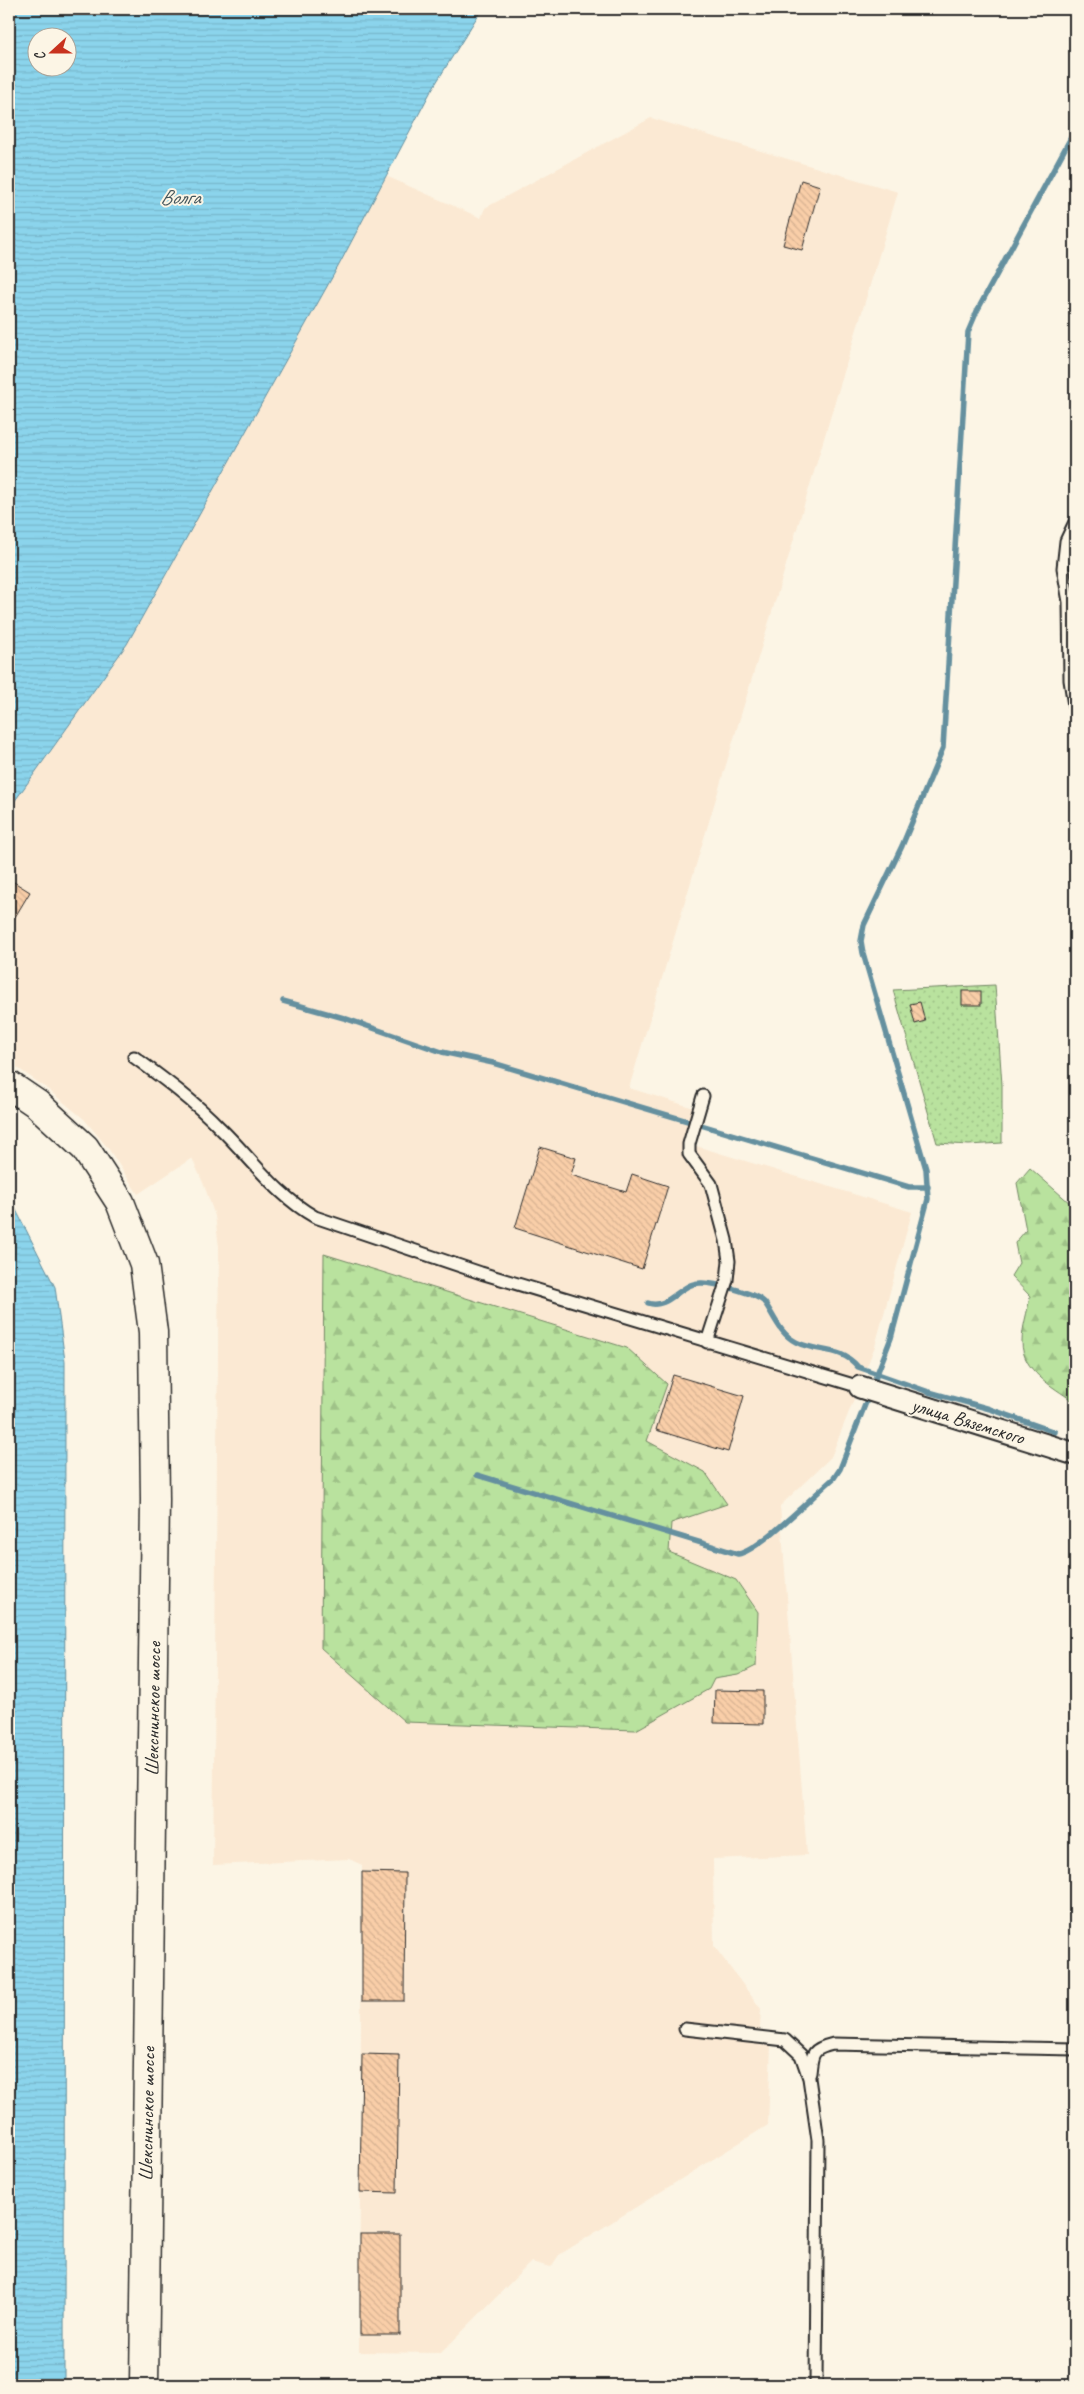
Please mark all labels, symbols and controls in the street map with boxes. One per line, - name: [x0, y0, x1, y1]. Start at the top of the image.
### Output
- north arrow: [28, 28, 78, 78]
- text: С: [30, 48, 49, 63]
- water label: Волга: [160, 184, 203, 210]
- street label: улица Вяземского: [908, 1392, 1028, 1450]
- street label: Шекснинское шоссе: [139, 1640, 167, 1776]
- street label: Шекснинское шоссе: [133, 2045, 161, 2181]

